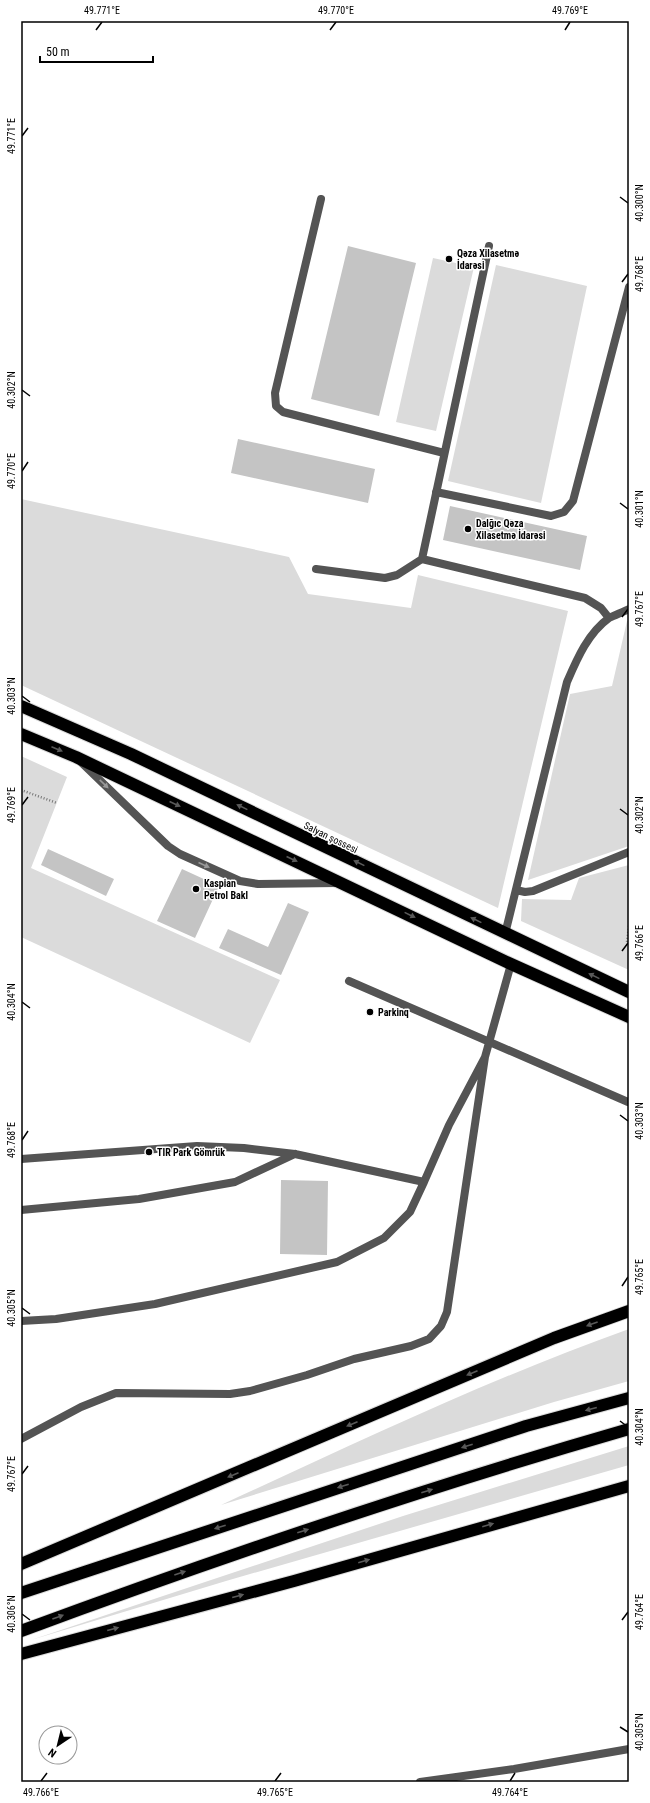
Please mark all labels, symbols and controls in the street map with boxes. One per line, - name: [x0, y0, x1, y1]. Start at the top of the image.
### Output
- text: 49.771°E: [84, 5, 120, 16]
- text: 49.770°E: [318, 5, 354, 16]
- text: 49.769°E: [552, 5, 588, 16]
- scale bar: [40, 38, 153, 64]
- text: 50 m: [46, 45, 70, 59]
- text: 49.771°E: [6, 118, 17, 154]
- text: 40.300°N: [634, 184, 645, 222]
- place label: Qəza Xilasetmə İdarəsi: [457, 248, 519, 271]
- marker: Qəza Xilasetmə İdarəsi: [444, 254, 454, 264]
- text: 49.768°E: [634, 256, 645, 292]
- text: 40.302°N: [6, 371, 17, 409]
- text: 49.770°E: [6, 453, 17, 489]
- text: 40.301°N: [634, 490, 645, 528]
- place label: Dalğıc Qəza Xilasetmə İdarəsi: [476, 518, 546, 541]
- marker: Dalğıc Qəza Xilasetmə İdarəsi: [463, 524, 473, 534]
- text: 49.767°E: [634, 591, 645, 627]
- text: 40.303°N: [6, 677, 17, 715]
- one-way arrow: [51, 746, 62, 752]
- one-way arrow: [99, 780, 109, 789]
- text: 49.769°E: [6, 787, 17, 823]
- text: 40.302°N: [634, 796, 645, 834]
- one-way arrow: [169, 801, 180, 807]
- one-way arrow: [236, 804, 248, 810]
- street label: Salyan şossesi: [302, 820, 360, 855]
- one-way arrow: [287, 856, 298, 862]
- one-way arrow: [353, 860, 365, 866]
- one-way arrow: [199, 862, 210, 868]
- place label: Kaspian Petrol Bakl: [204, 878, 248, 901]
- marker: Kaspian Petrol Bakl: [191, 884, 201, 894]
- one-way arrow: [404, 912, 415, 918]
- one-way arrow: [471, 917, 482, 923]
- text: 49.766°E: [634, 925, 645, 961]
- one-way arrow: [588, 973, 599, 979]
- text: 40.304°N: [6, 983, 17, 1021]
- marker: Parkinq: [365, 1007, 375, 1017]
- place label: Parkinq: [378, 1007, 409, 1018]
- text: 40.303°N: [634, 1102, 645, 1140]
- text: 49.768°E: [6, 1122, 17, 1158]
- marker: TIR Park Gömrük: [144, 1147, 154, 1157]
- place label: TIR Park Gömrük: [157, 1147, 225, 1158]
- text: 49.765°E: [634, 1259, 645, 1295]
- text: 40.305°N: [6, 1289, 17, 1327]
- one-way arrow: [586, 1322, 598, 1328]
- one-way arrow: [466, 1370, 477, 1376]
- one-way arrow: [585, 1406, 598, 1412]
- text: 40.304°N: [634, 1408, 645, 1446]
- one-way arrow: [346, 1420, 358, 1427]
- one-way arrow: [461, 1443, 473, 1449]
- text: 49.767°E: [6, 1456, 17, 1492]
- one-way arrow: [227, 1472, 238, 1478]
- one-way arrow: [337, 1483, 349, 1489]
- one-way arrow: [421, 1488, 433, 1494]
- one-way arrow: [483, 1522, 495, 1528]
- one-way arrow: [213, 1524, 225, 1530]
- one-way arrow: [297, 1528, 309, 1534]
- one-way arrow: [358, 1558, 370, 1564]
- one-way arrow: [174, 1570, 186, 1576]
- one-way arrow: [232, 1592, 245, 1598]
- text: 49.764°E: [634, 1594, 645, 1630]
- text: 40.306°N: [6, 1595, 17, 1633]
- one-way arrow: [52, 1614, 64, 1620]
- one-way arrow: [107, 1626, 119, 1632]
- text: 40.305°N: [634, 1713, 645, 1751]
- north arrow: [38, 1725, 78, 1765]
- text: N: [46, 1745, 59, 1760]
- text: 49.766°E: [23, 1787, 59, 1798]
- text: 49.765°E: [257, 1787, 293, 1798]
- text: 49.764°E: [492, 1787, 528, 1798]

